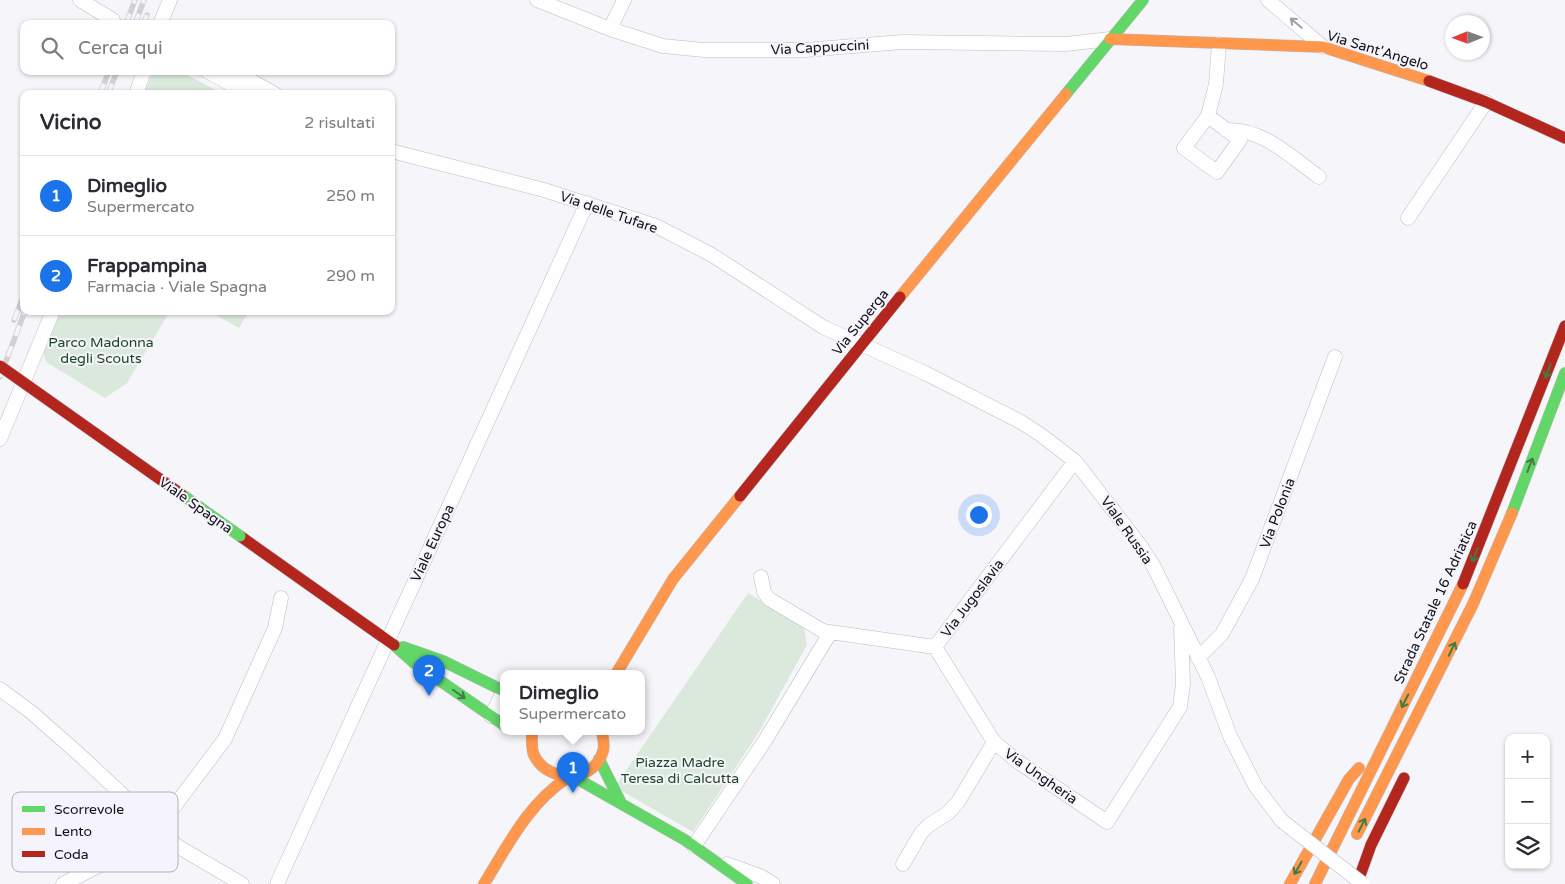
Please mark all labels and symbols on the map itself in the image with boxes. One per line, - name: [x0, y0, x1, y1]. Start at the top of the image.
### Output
- north arrow: [1445, 15, 1490, 60]
- one-way arrow: [1289, 18, 1302, 29]
- street label: Via Sant'Angelo: [1325, 27, 1431, 74]
- street label: Via Cappuccini: [770, 36, 870, 59]
- street label: Via delle Tufare: [558, 188, 660, 237]
- street label: Via Superga: [829, 286, 892, 359]
- park label: Parco Madonna degli Scouts: [48, 334, 154, 367]
- one-way arrow: [1542, 363, 1552, 378]
- one-way arrow: [1527, 458, 1536, 473]
- street label: Viale Spagna: [155, 474, 236, 537]
- street label: Via Polonia: [1256, 476, 1299, 551]
- street label: Viale Russia: [1097, 493, 1156, 568]
- street label: Viale Europa: [407, 502, 458, 585]
- your location: [966, 502, 992, 528]
- street label: Strada Statale 16 Adriatica: [1390, 518, 1481, 686]
- one-way arrow: [1470, 547, 1480, 562]
- street label: Via Jugoslavia: [937, 556, 1007, 641]
- one-way arrow: [1447, 642, 1457, 657]
- pin: 2: [413, 655, 445, 696]
- one-way arrow: [452, 689, 466, 699]
- one-way arrow: [1400, 694, 1410, 709]
- street label: Via Ungheria: [1001, 745, 1081, 808]
- pin: 1: [557, 752, 589, 793]
- park label: Piazza Madre Teresa di Calcutta: [621, 754, 739, 787]
- legend: [12, 792, 178, 872]
- text: Scorrevole: [54, 801, 124, 818]
- one-way arrow: [1357, 817, 1367, 832]
- text: Lento: [54, 823, 92, 840]
- text: Coda: [54, 846, 89, 863]
- one-way arrow: [1293, 860, 1303, 874]

